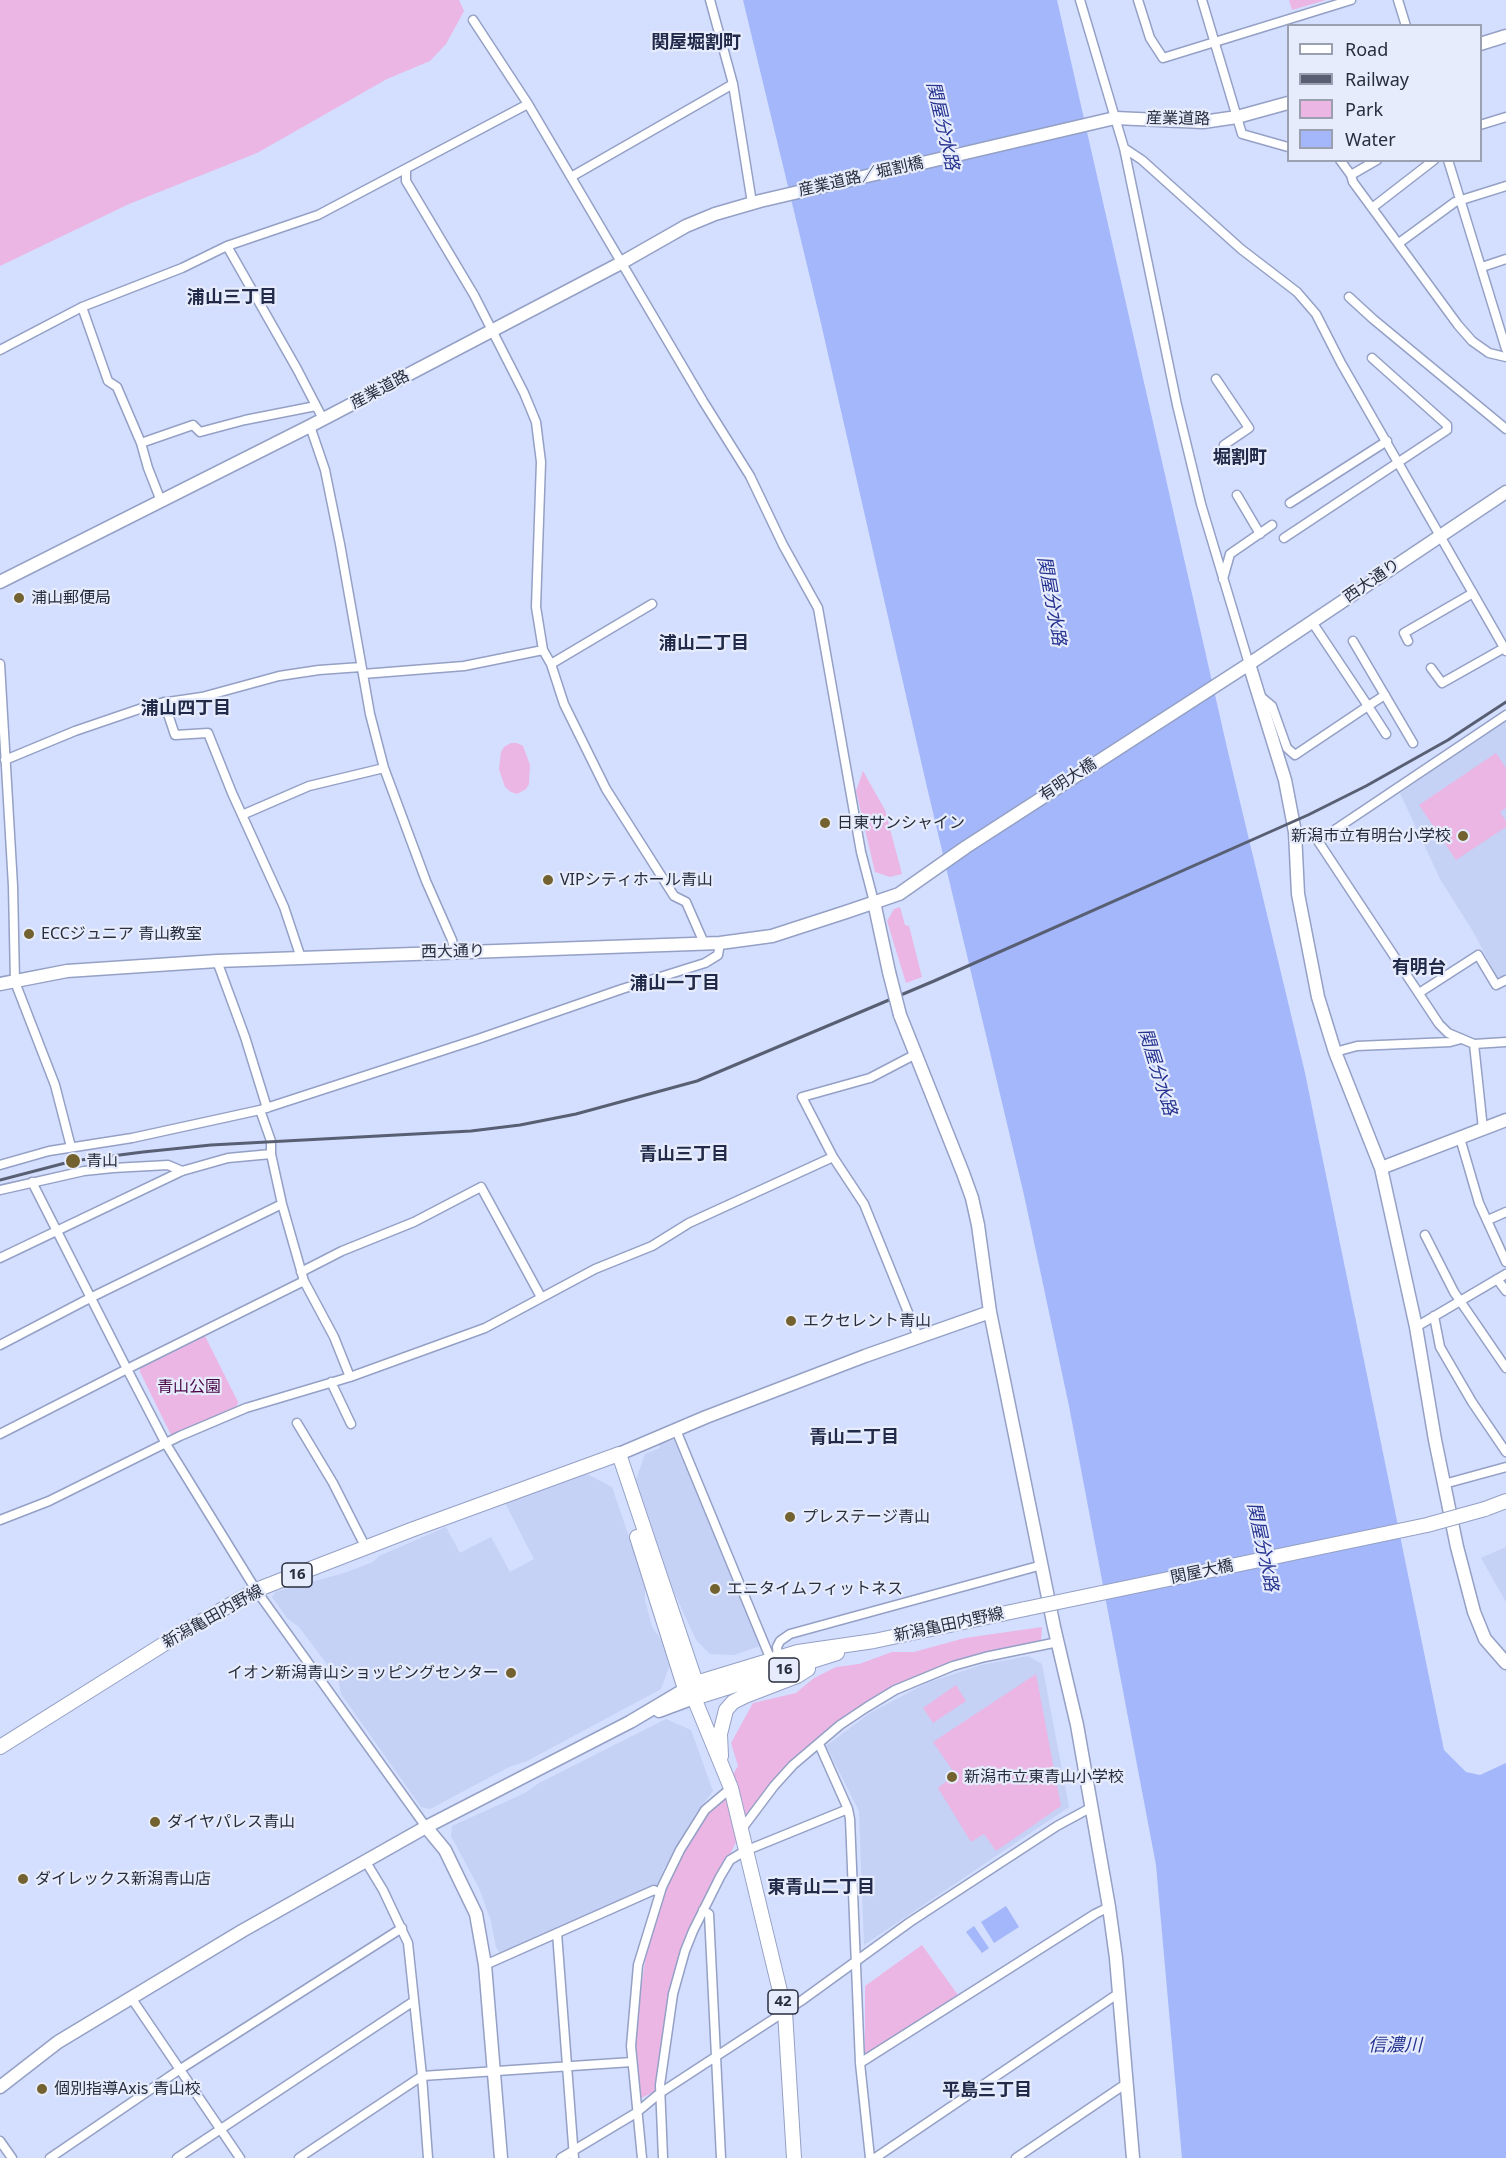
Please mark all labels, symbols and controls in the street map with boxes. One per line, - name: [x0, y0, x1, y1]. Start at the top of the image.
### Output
- legend: [1287, 24, 1482, 162]
- district label: 関屋堀割町: [651, 32, 741, 54]
- text: Road: [1345, 37, 1388, 61]
- text: Railway: [1345, 67, 1409, 91]
- water label: 関屋分水路: [921, 80, 963, 172]
- text: Park: [1345, 97, 1383, 121]
- street label: 産業道路: [1146, 109, 1210, 129]
- text: Water: [1345, 127, 1396, 151]
- street label: 産業道路／堀割橋: [796, 153, 926, 201]
- district label: 浦山三丁目: [187, 287, 277, 309]
- street label: 産業道路: [347, 367, 413, 413]
- district label: 堀割町: [1213, 447, 1267, 469]
- water label: 関屋分水路: [1033, 555, 1069, 647]
- street label: 西大通り: [1340, 555, 1404, 607]
- place label: 浦山郵便局: [31, 588, 111, 608]
- marker: 浦山郵便局: [12, 591, 26, 605]
- district label: 浦山二丁目: [659, 633, 749, 655]
- district label: 浦山四丁目: [141, 698, 231, 720]
- street label: 有明大橋: [1036, 755, 1100, 805]
- place label: 日東サンシャイン: [837, 813, 965, 833]
- marker: 日東サンシャイン: [818, 816, 832, 830]
- place label: 新潟市立有明台小学校: [1291, 826, 1451, 846]
- marker: 新潟市立有明台小学校: [1456, 829, 1470, 843]
- place label: VIPシティホール青山: [560, 870, 713, 890]
- marker: VIPシティホール青山: [541, 873, 555, 887]
- place label: ECCジュニア 青山教室: [41, 924, 202, 944]
- marker: ECCジュニア 青山教室: [22, 927, 36, 941]
- street label: 西大通り: [421, 942, 485, 962]
- district label: 有明台: [1392, 957, 1446, 979]
- district label: 浦山一丁目: [630, 973, 720, 995]
- water label: 関屋分水路: [1134, 1026, 1180, 1118]
- district label: 青山三丁目: [639, 1144, 729, 1166]
- place label: 青山: [86, 1151, 118, 1171]
- marker: 青山: [64, 1152, 82, 1170]
- place label: エクセレント青山: [803, 1311, 931, 1331]
- marker: エクセレント青山: [784, 1314, 798, 1328]
- park label: 青山公園: [157, 1377, 221, 1397]
- district label: 青山二丁目: [809, 1427, 899, 1449]
- water label: 関屋分水路: [1242, 1501, 1282, 1593]
- place label: プレステージ青山: [802, 1507, 930, 1527]
- marker: プレステージ青山: [783, 1510, 797, 1524]
- street label: 関屋大橋: [1169, 1556, 1235, 1588]
- road number: 16: [282, 1563, 312, 1587]
- place label: エニタイムフィットネス: [727, 1579, 903, 1599]
- street label: 新潟亀田内野線: [159, 1581, 267, 1653]
- marker: エニタイムフィットネス: [708, 1582, 722, 1596]
- street label: 新潟亀田内野線: [892, 1604, 1006, 1646]
- road number: 16: [769, 1658, 799, 1682]
- place label: イオン新潟青山ショッピングセンター: [227, 1663, 499, 1683]
- marker: イオン新潟青山ショッピングセンター: [504, 1666, 518, 1680]
- place label: 新潟市立東青山小学校: [964, 1767, 1124, 1787]
- marker: 新潟市立東青山小学校: [945, 1770, 959, 1784]
- place label: ダイヤパレス青山: [167, 1812, 295, 1832]
- marker: ダイヤパレス青山: [148, 1815, 162, 1829]
- place label: ダイレックス新潟青山店: [35, 1869, 211, 1889]
- marker: ダイレックス新潟青山店: [16, 1872, 30, 1886]
- district label: 東青山二丁目: [767, 1877, 875, 1899]
- road number: 42: [768, 1990, 798, 2014]
- water label: 信濃川: [1368, 2035, 1422, 2057]
- place label: 個別指導Axis 青山校: [54, 2079, 201, 2099]
- district label: 平島三丁目: [942, 2080, 1032, 2102]
- marker: 個別指導Axis 青山校: [35, 2082, 49, 2096]

